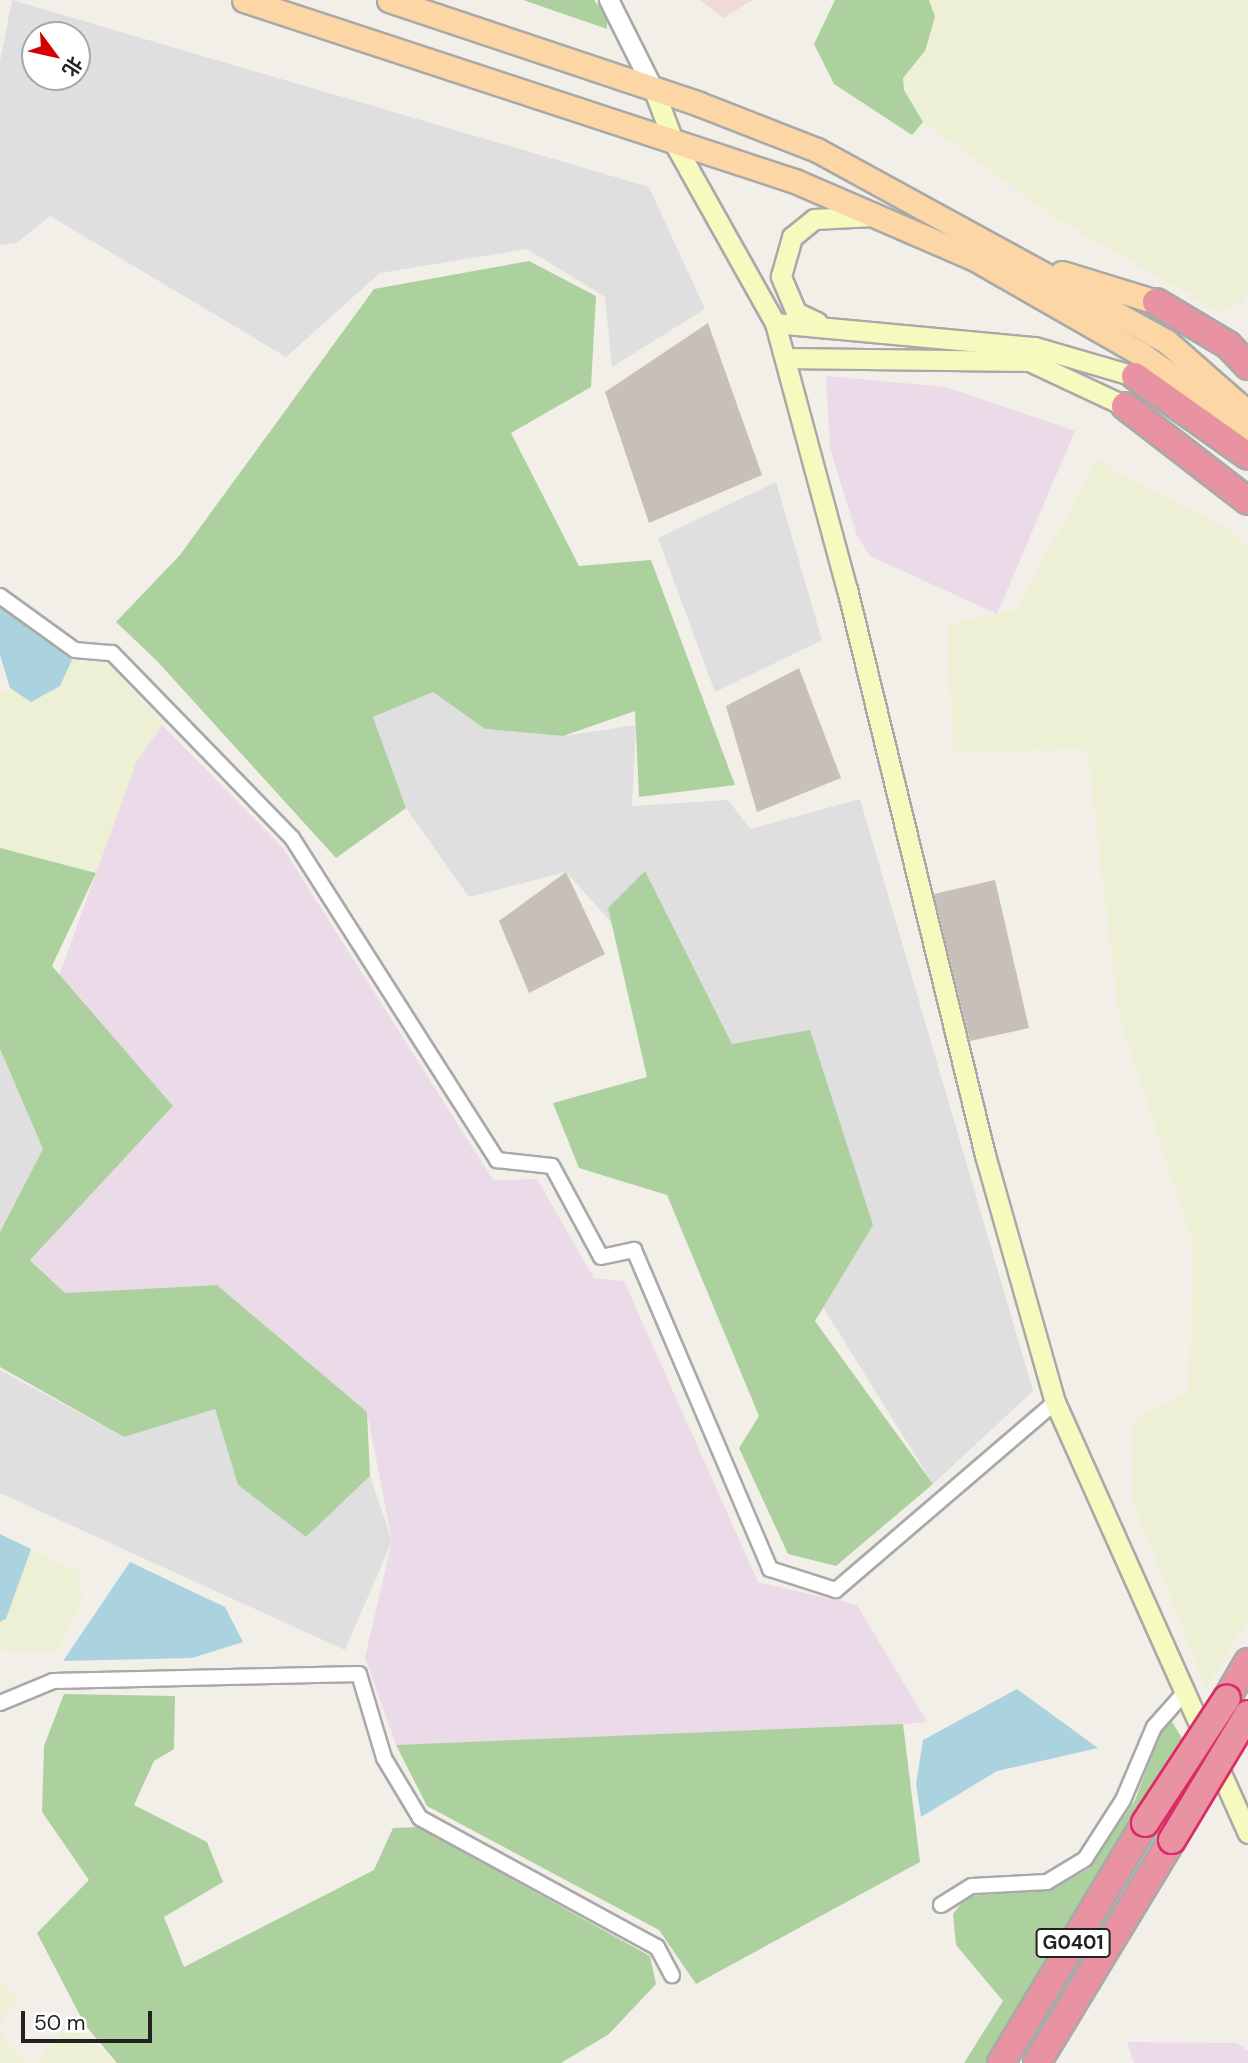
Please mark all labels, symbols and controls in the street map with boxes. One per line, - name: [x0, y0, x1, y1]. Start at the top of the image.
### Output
- north arrow: [21, 21, 91, 91]
- text: 北: [57, 52, 88, 81]
- road number: G0401: [1034, 1927, 1112, 1958]
- scale bar: [24, 1996, 156, 2040]
- text: 50 m: [34, 2009, 85, 2037]

